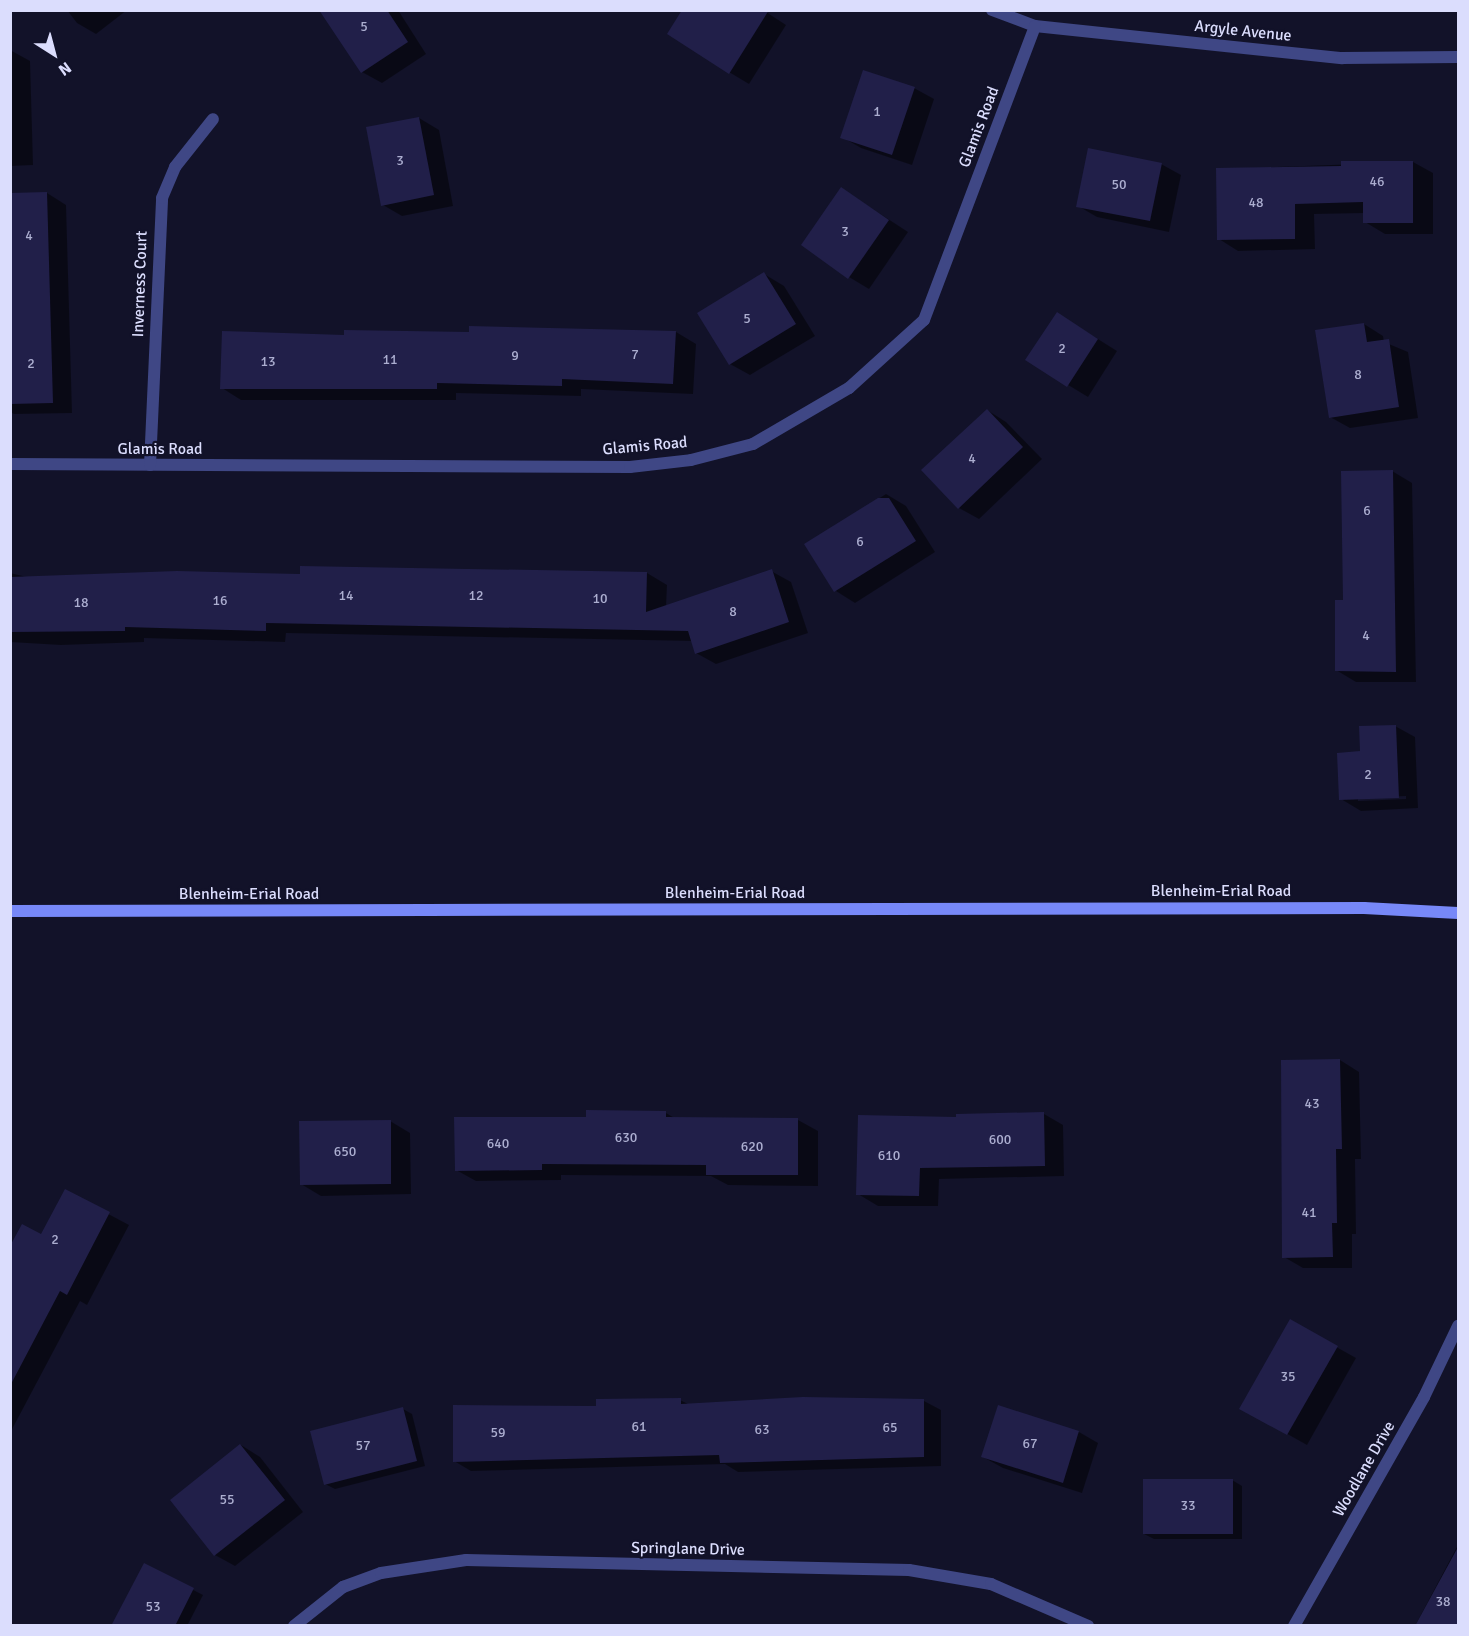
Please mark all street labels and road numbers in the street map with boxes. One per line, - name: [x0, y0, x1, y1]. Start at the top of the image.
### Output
- street label: Argyle Avenue: [1193, 16, 1293, 46]
- street label: Glamis Road: [955, 84, 1003, 170]
- street label: Inverness Court: [129, 230, 151, 338]
- street label: Glamis Road: [602, 433, 688, 459]
- street label: Glamis Road: [118, 439, 202, 459]
- street label: Blenheim-Erial Road: [1151, 881, 1291, 901]
- street label: Blenheim-Erial Road: [665, 883, 805, 903]
- street label: Blenheim-Erial Road: [179, 884, 319, 904]
- street label: Woodlane Drive: [1329, 1418, 1399, 1520]
- street label: Springlane Drive: [631, 1538, 745, 1560]

